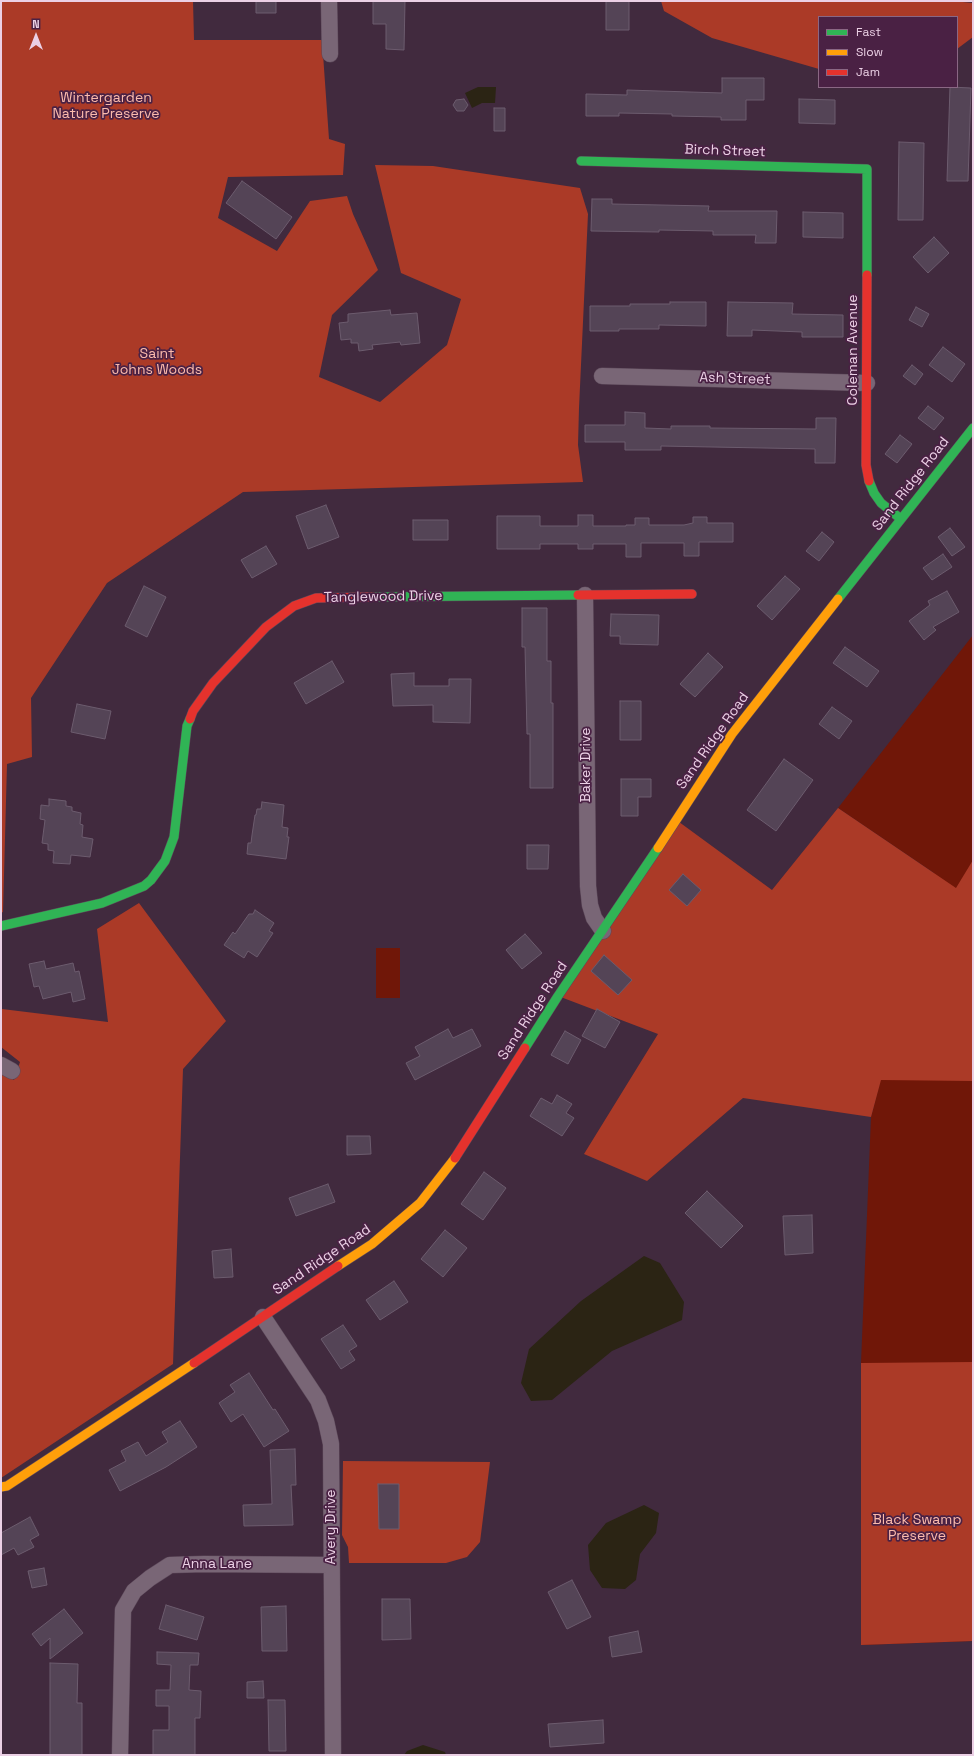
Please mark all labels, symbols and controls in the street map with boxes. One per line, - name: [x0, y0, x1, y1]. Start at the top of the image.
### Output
- north arrow: [16, 16, 56, 56]
- legend: [818, 16, 958, 88]
- text: N: [32, 17, 40, 31]
- text: Fast: [856, 24, 881, 40]
- text: Slow: [856, 44, 883, 60]
- text: Jam: [856, 64, 880, 80]
- park label: Wintergarden Nature Preserve: [52, 90, 160, 122]
- street label: Birch Street: [684, 141, 766, 161]
- street label: Coleman Avenue: [845, 294, 861, 406]
- park label: Saint Johns Woods: [112, 346, 202, 378]
- street label: Ash Street: [699, 369, 771, 389]
- street label: Sand Ridge Road: [869, 434, 953, 534]
- street label: Tanglewood Drive: [323, 588, 443, 606]
- street label: Sand Ridge Road: [673, 689, 753, 793]
- street label: Baker Drive: [578, 727, 594, 803]
- street label: Sand Ridge Road: [495, 958, 571, 1064]
- street label: Sand Ridge Road: [270, 1221, 374, 1299]
- street label: Avery Drive: [323, 1489, 339, 1565]
- park label: Black Swamp Preserve: [873, 1512, 961, 1544]
- street label: Anna Lane: [182, 1556, 252, 1572]

